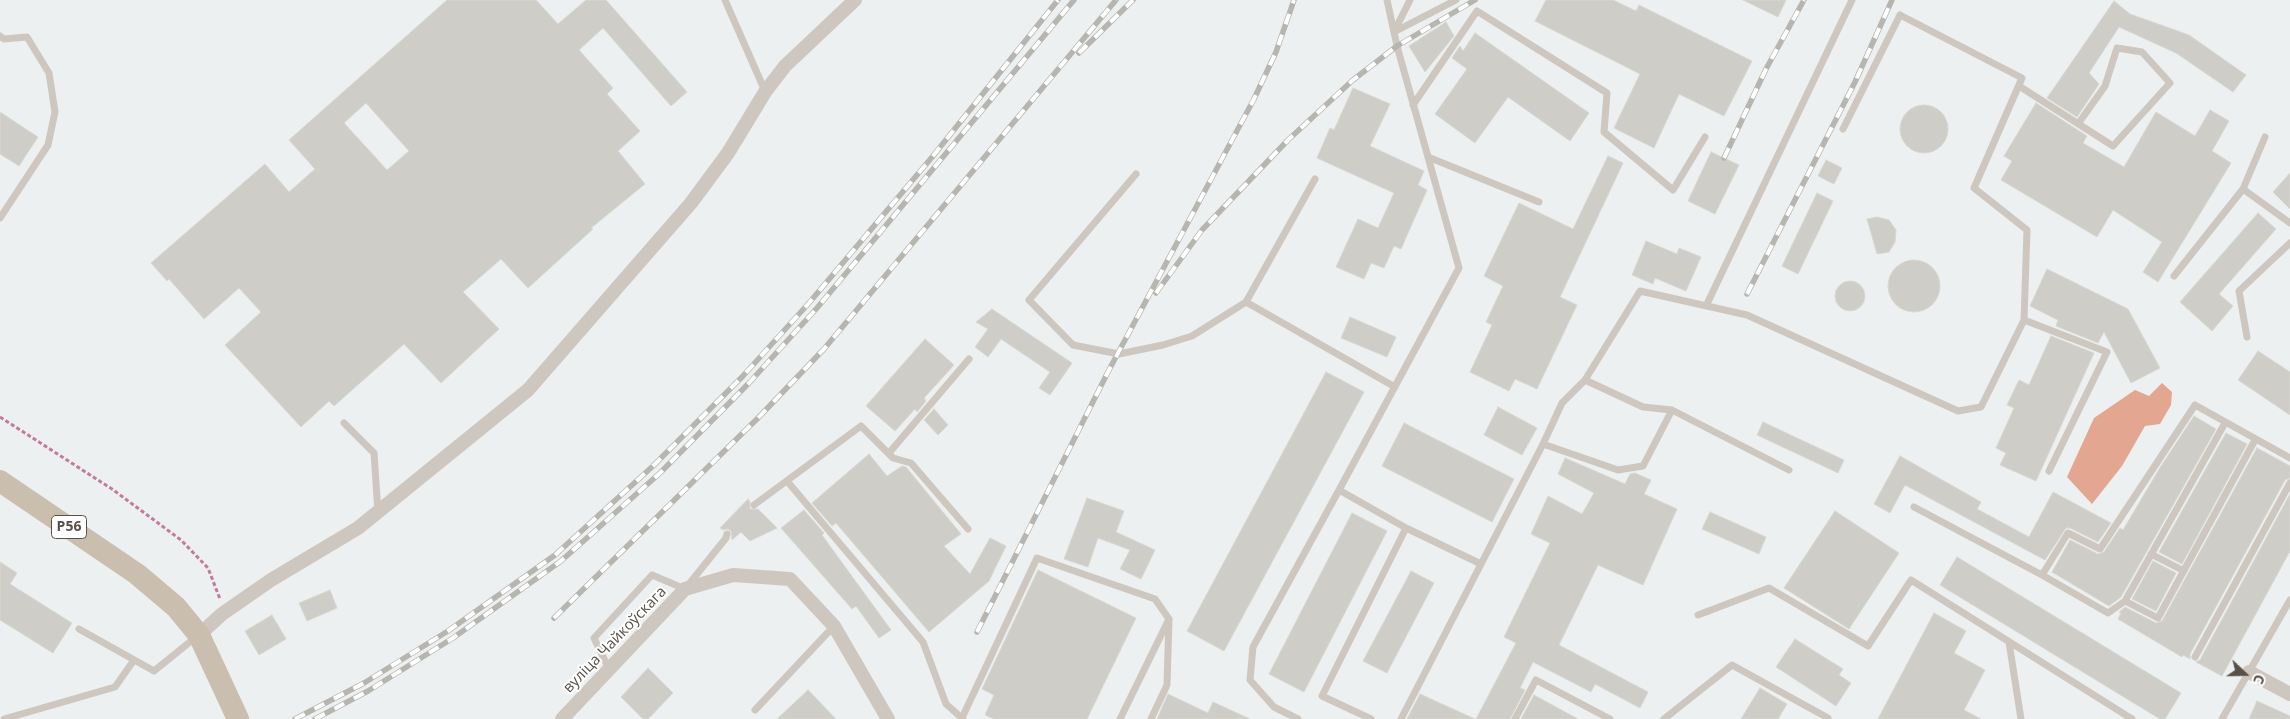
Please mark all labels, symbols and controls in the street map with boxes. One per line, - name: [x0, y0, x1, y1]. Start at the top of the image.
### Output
- road number: Р56: [52, 516, 86, 538]
- street label: вуліца Чайкоўскага: [560, 583, 670, 697]
- north arrow: [2220, 649, 2270, 699]
- text: С: [2249, 672, 2270, 687]

